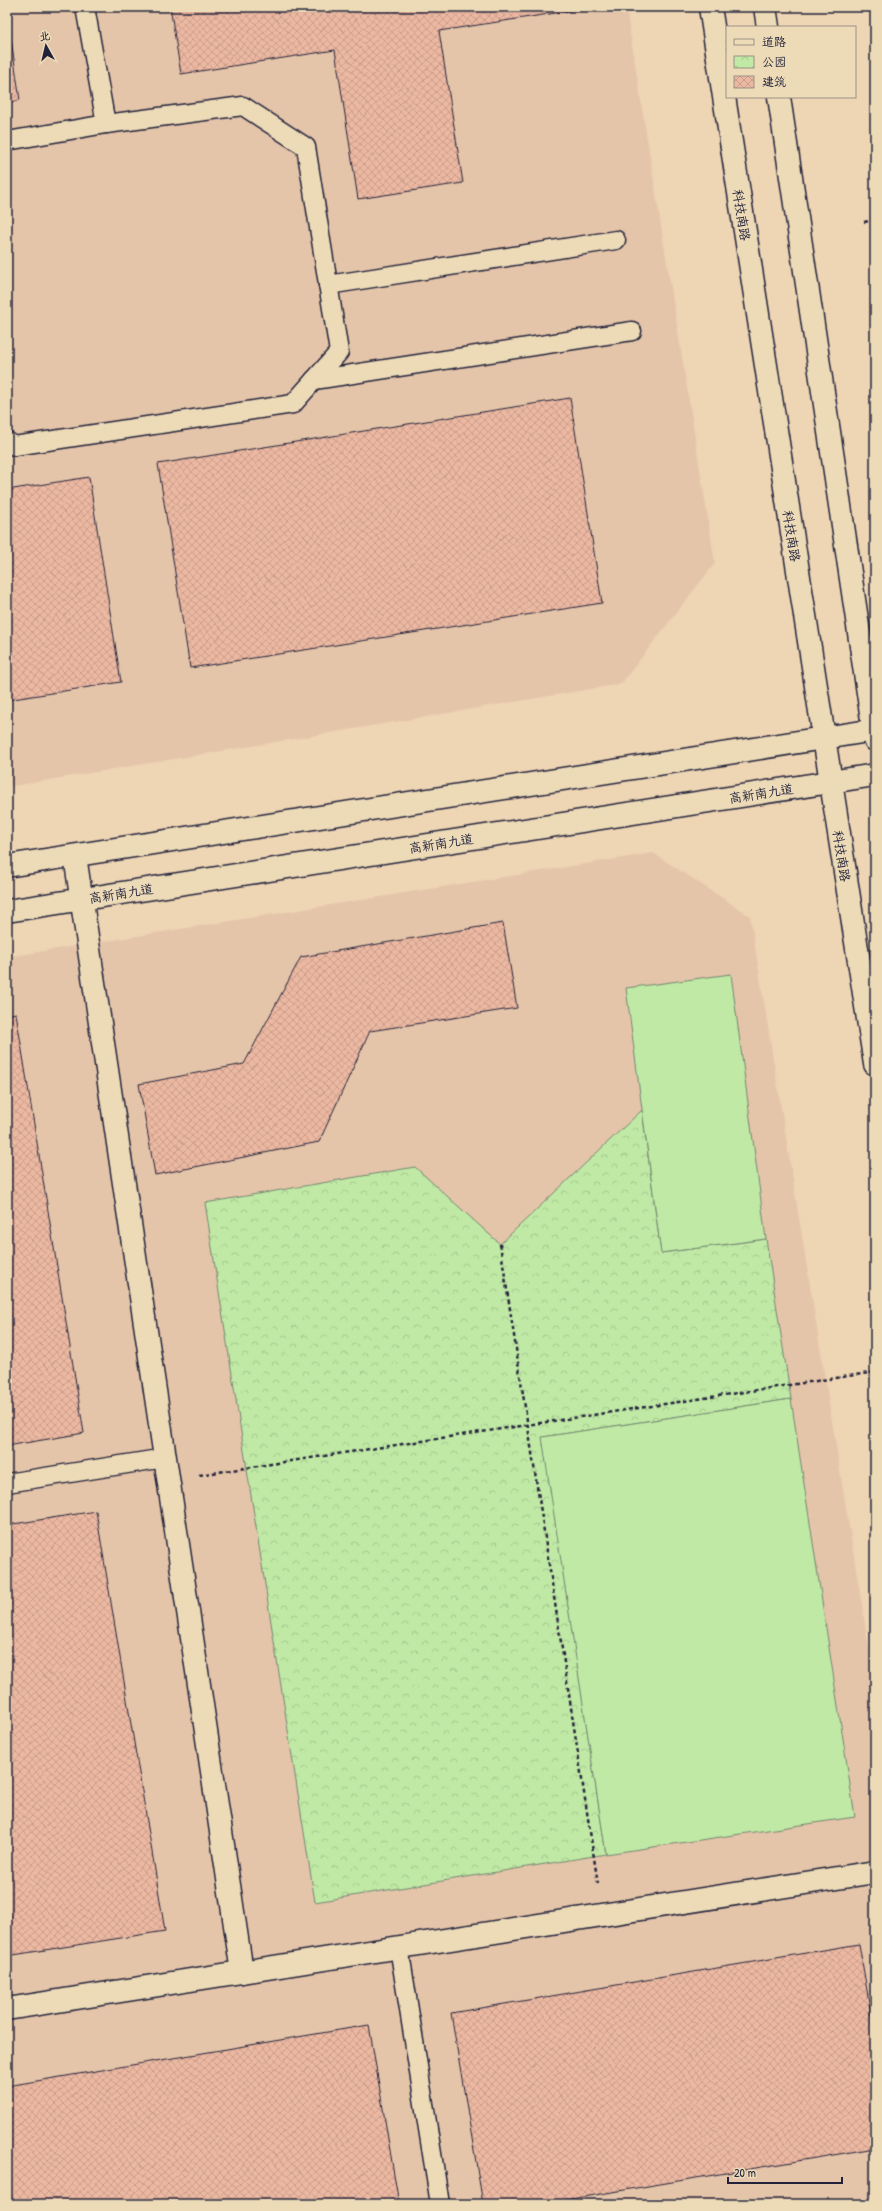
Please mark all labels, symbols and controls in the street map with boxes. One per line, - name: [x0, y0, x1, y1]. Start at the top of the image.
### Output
- north arrow: [26, 26, 66, 66]
- legend: [726, 26, 856, 98]
- text: 北: [38, 28, 51, 44]
- text: 道路: [762, 33, 786, 50]
- text: 公园: [762, 53, 786, 70]
- text: 建筑: [762, 73, 786, 90]
- street label: 科技南路: [729, 188, 755, 242]
- street label: 科技南路: [779, 509, 805, 563]
- street label: 高新南九道: [727, 779, 795, 807]
- street label: 高新南九道: [407, 829, 475, 857]
- street label: 科技南路: [829, 829, 855, 883]
- street label: 高新南九道: [87, 879, 155, 907]
- scale bar: [728, 2159, 842, 2185]
- text: 20 m: [734, 2164, 756, 2181]

